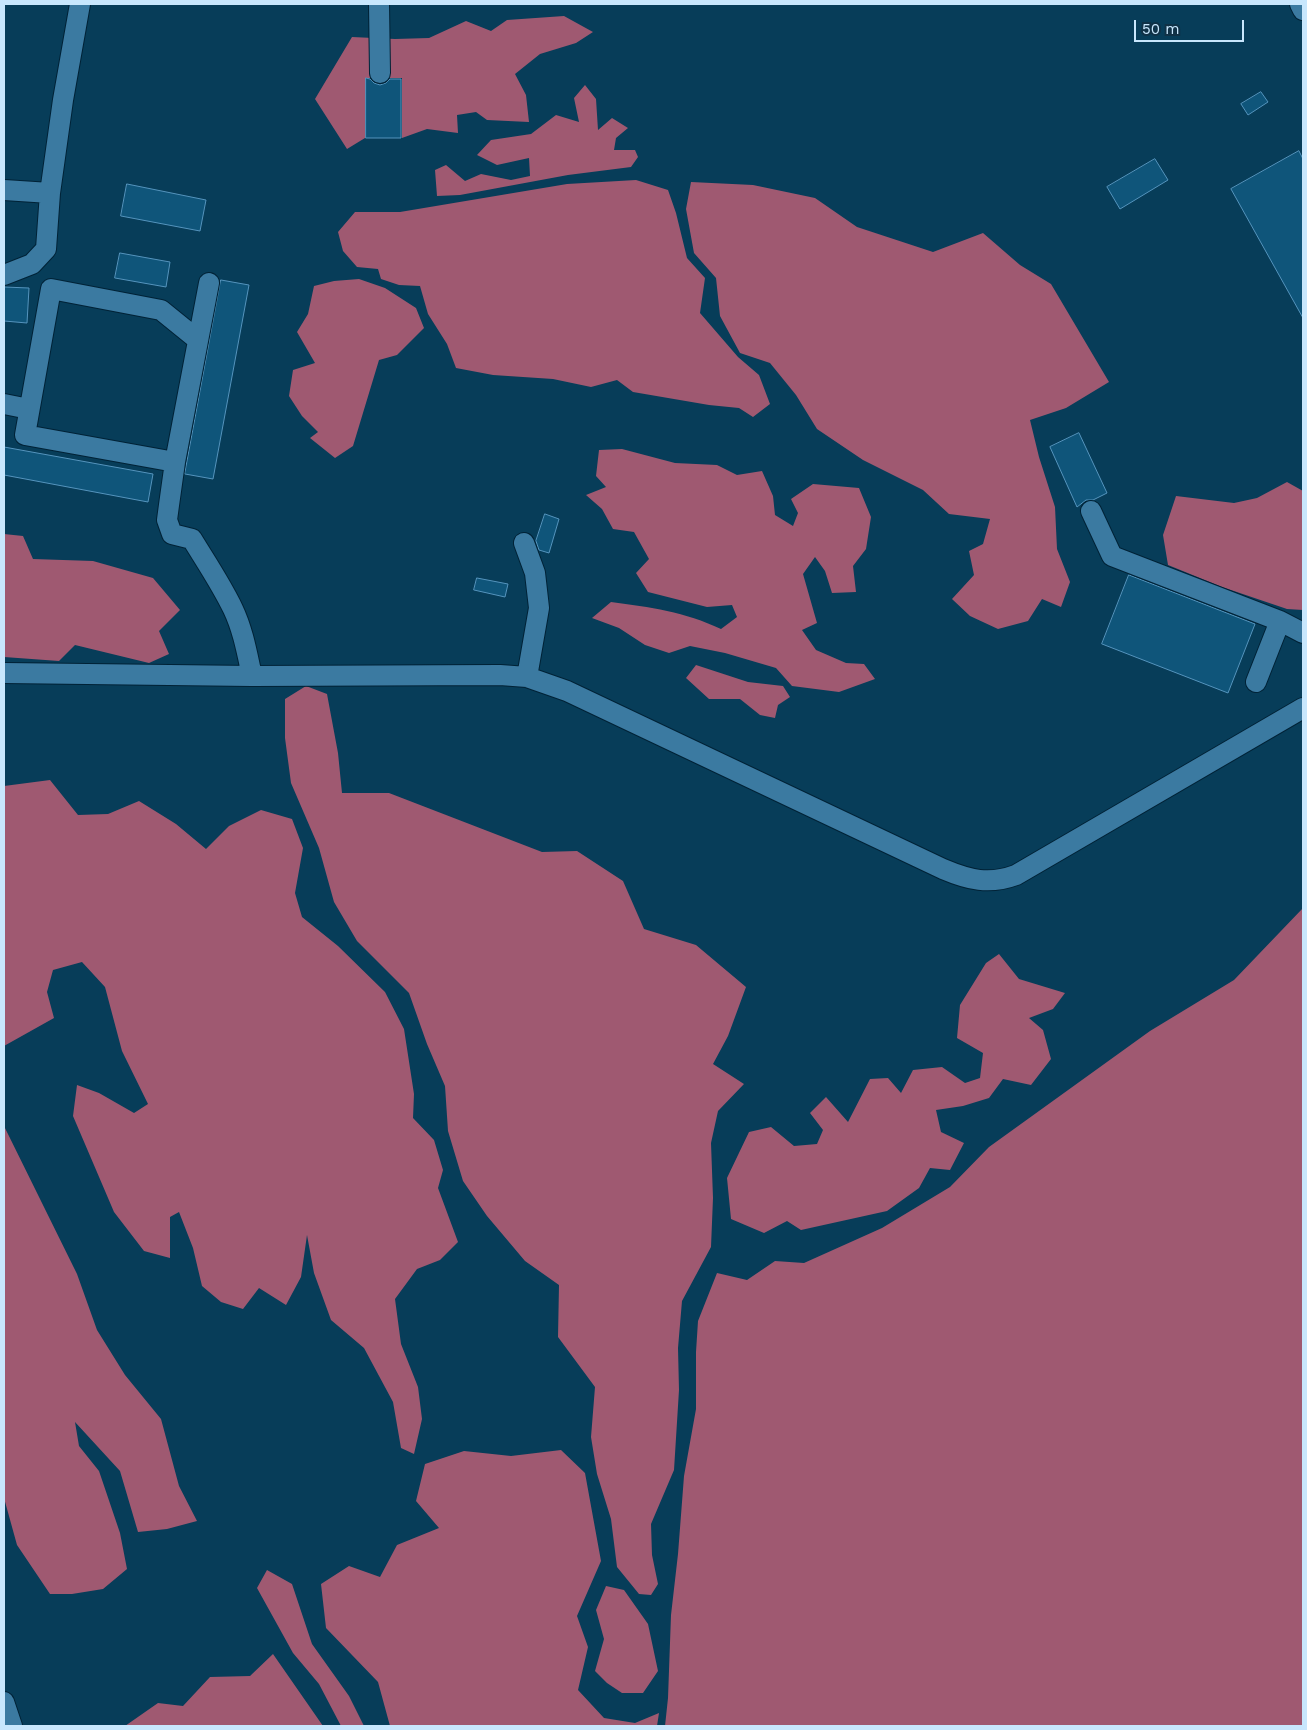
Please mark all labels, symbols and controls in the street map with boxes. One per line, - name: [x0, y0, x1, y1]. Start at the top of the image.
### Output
- scale bar: [1137, 10, 1247, 42]
- text: 50 m: [1142, 20, 1179, 38]

